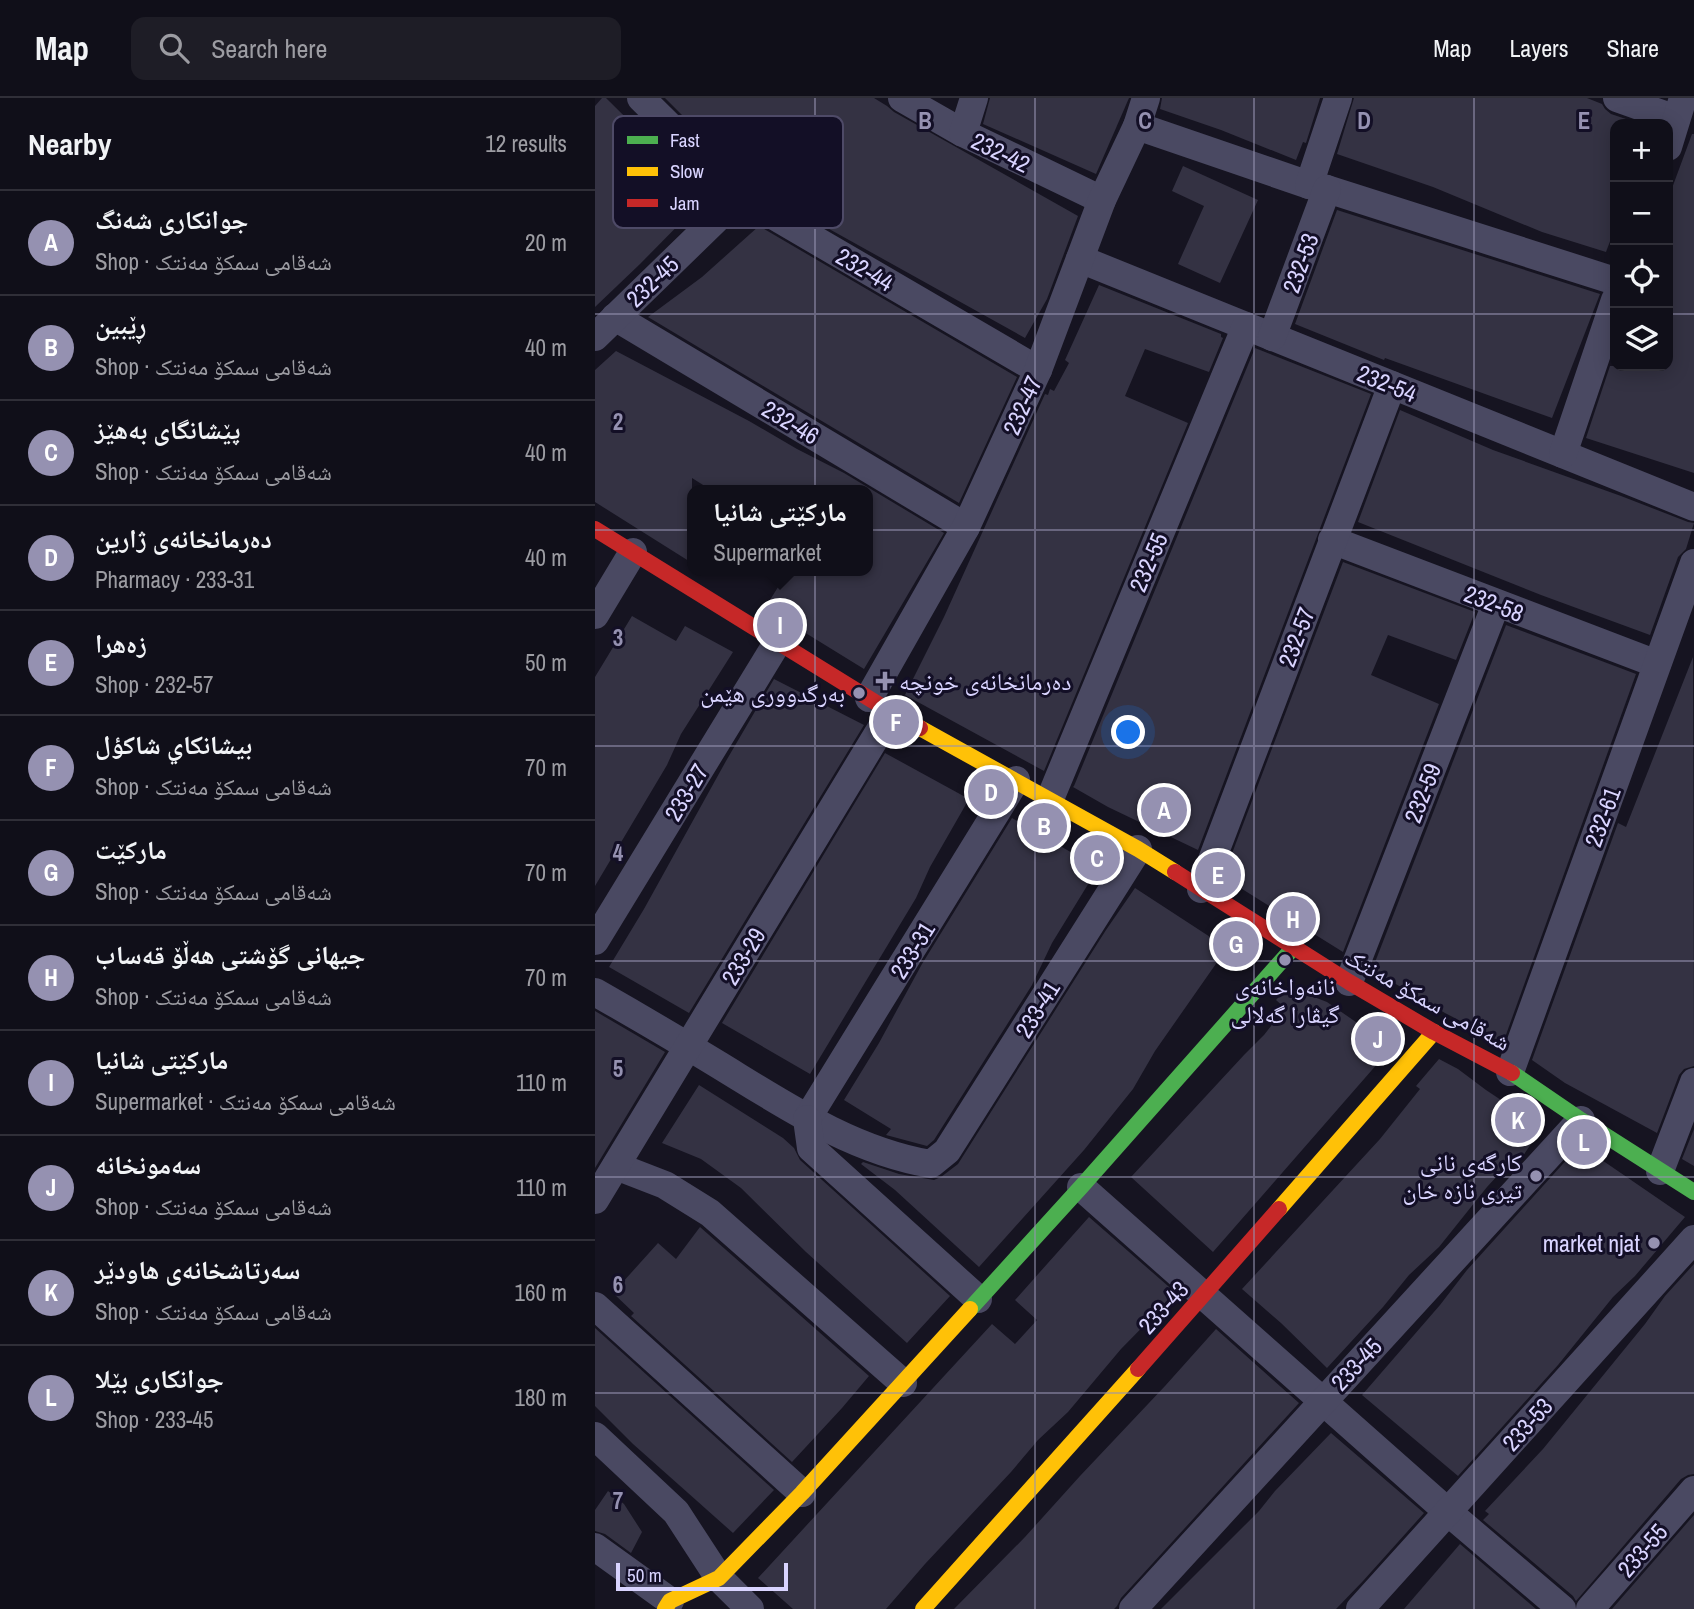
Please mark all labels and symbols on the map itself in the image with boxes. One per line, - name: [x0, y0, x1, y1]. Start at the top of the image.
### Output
- text: B: [918, 105, 932, 136]
- text: C: [1138, 105, 1152, 136]
- text: D: [1357, 105, 1371, 136]
- text: E: [1578, 105, 1590, 136]
- legend: [613, 116, 843, 228]
- street label: 232-42: [966, 124, 1036, 180]
- text: Fast: [670, 127, 700, 153]
- text: Slow: [670, 158, 705, 184]
- text: Jam: [670, 190, 699, 216]
- street label: 232-53: [1274, 229, 1326, 297]
- street label: 232-44: [830, 240, 900, 298]
- street label: 232-45: [619, 248, 685, 314]
- street label: 232-54: [1353, 357, 1421, 409]
- street label: 232-47: [995, 370, 1049, 439]
- street label: 232-46: [756, 393, 826, 451]
- text: 2: [613, 406, 623, 437]
- street label: 232-55: [1121, 528, 1175, 596]
- street label: 232-58: [1460, 577, 1528, 629]
- pin: I: [757, 599, 803, 651]
- street label: 232-57: [1270, 603, 1322, 671]
- text: 3: [613, 622, 623, 653]
- place label: دەرمانخانەی خونچە: [899, 665, 1071, 697]
- marker: دەرمانخانەی خونچە: [877, 673, 893, 689]
- place label: بەرگدووری هێمن: [700, 677, 845, 709]
- marker: بەرگدووری هێمن: [851, 685, 867, 701]
- pin: F: [873, 696, 919, 748]
- your location: [1111, 715, 1145, 749]
- street label: 233-27: [657, 757, 716, 827]
- street label: 232-59: [1396, 759, 1448, 827]
- pin: D: [968, 766, 1014, 818]
- street label: 232-61: [1576, 783, 1628, 851]
- pin: A: [1141, 784, 1187, 836]
- pin: B: [1021, 800, 1067, 852]
- pin: C: [1074, 832, 1120, 884]
- text: 4: [613, 837, 624, 868]
- pin: E: [1195, 849, 1241, 901]
- pin: H: [1270, 893, 1316, 945]
- street label: 233-31: [882, 915, 942, 984]
- pin: G: [1213, 918, 1259, 970]
- street label: 233-29: [714, 921, 772, 991]
- street label: شەقامی سمکۆ مەنتک: [1339, 940, 1517, 1058]
- marker: نانەواخانەی گیڤارا گەلالی: [1277, 952, 1293, 968]
- place label: نانەواخانەی گیڤارا گەلالی: [1230, 970, 1340, 1030]
- street label: 233-41: [1007, 974, 1067, 1043]
- pin: J: [1355, 1013, 1401, 1065]
- text: 5: [613, 1053, 623, 1084]
- pin: K: [1495, 1094, 1541, 1146]
- pin: L: [1561, 1116, 1607, 1168]
- place label: کارگەی نانی تیری نازە خان: [1403, 1146, 1522, 1206]
- marker: کارگەی نانی تیری نازە خان: [1528, 1168, 1544, 1184]
- place label: market njat: [1543, 1227, 1641, 1259]
- marker: market njat: [1646, 1235, 1662, 1251]
- text: 6: [613, 1269, 623, 1300]
- street label: 233-43: [1131, 1274, 1195, 1340]
- street label: 233-45: [1323, 1331, 1389, 1397]
- street label: 233-53: [1495, 1391, 1559, 1457]
- text: 7: [613, 1485, 623, 1516]
- street label: 233-55: [1610, 1516, 1674, 1584]
- scale bar: [616, 1560, 787, 1592]

